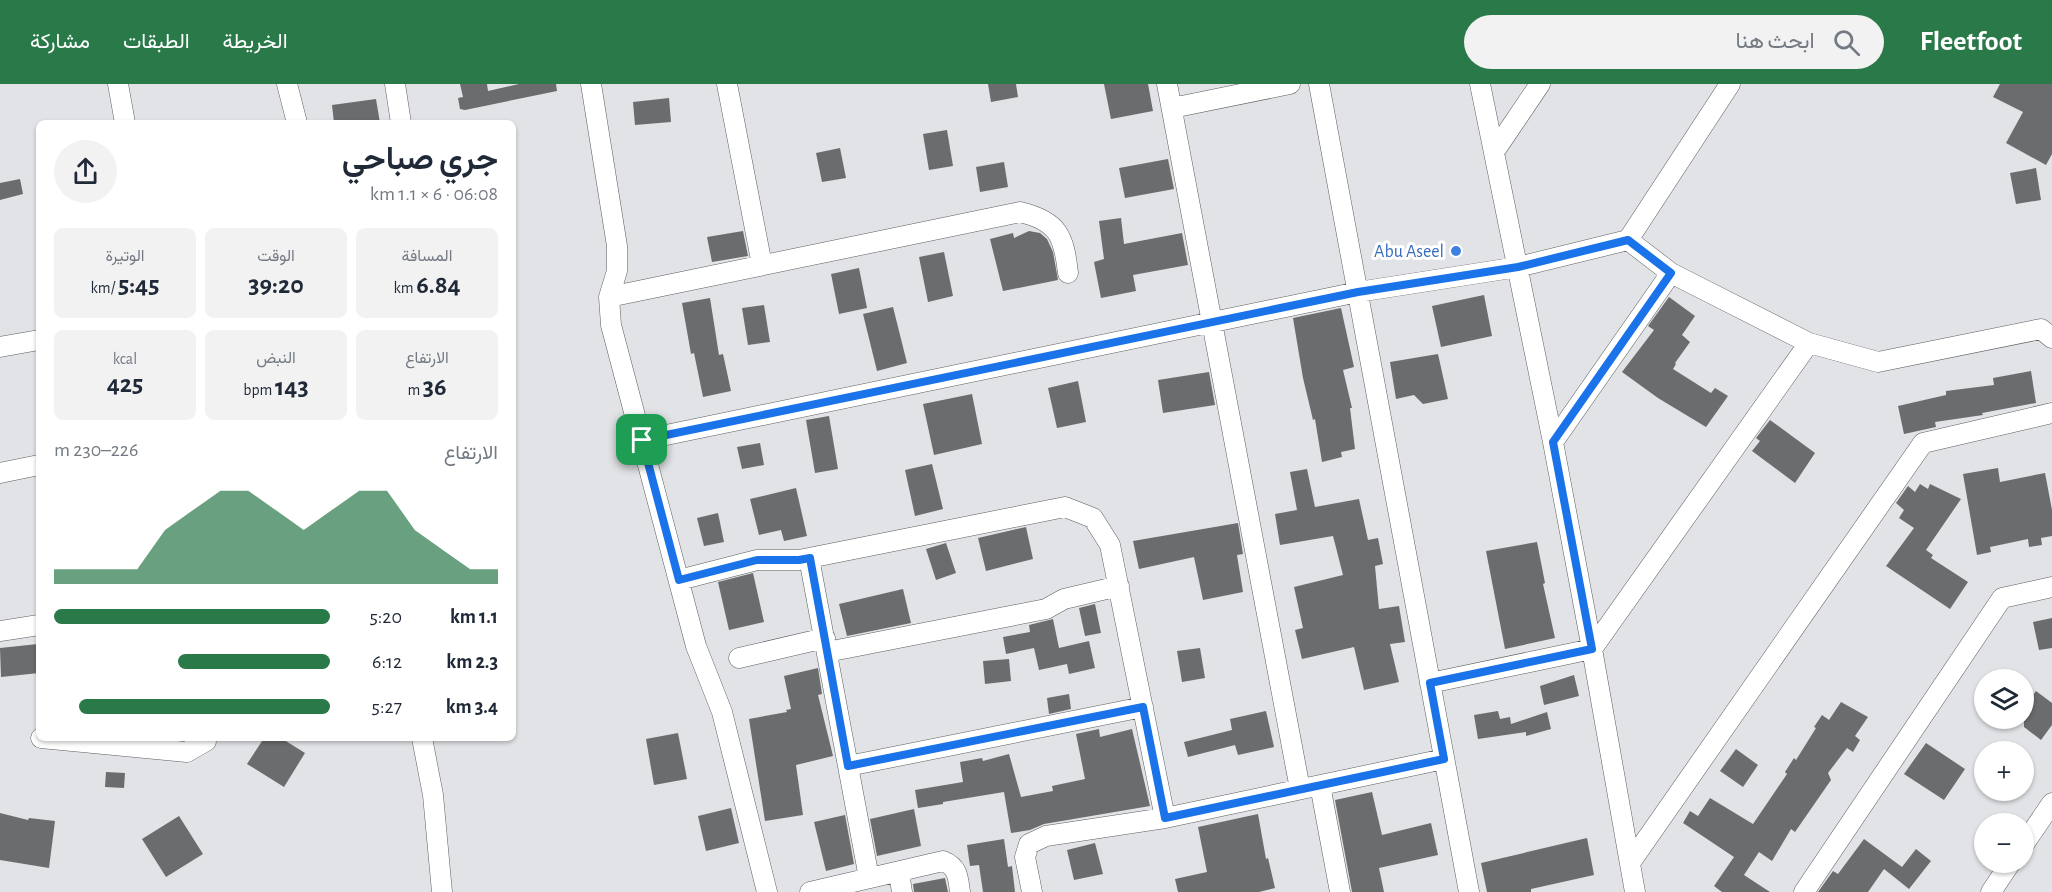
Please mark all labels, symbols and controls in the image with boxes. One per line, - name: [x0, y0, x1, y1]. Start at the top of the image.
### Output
- search box: [1464, 15, 1884, 69]
- icon: search: [1830, 26, 1863, 59]
- text: Fleetfoot: [1920, 28, 2022, 56]
- text: ابحث هنا: [1736, 30, 1815, 52]
- text: مشاركة: [30, 31, 90, 52]
- text: الطبقات: [123, 31, 190, 52]
- text: الخريطة: [223, 31, 288, 52]
- button: share: [54, 140, 117, 203]
- text: جري صباحي: [342, 143, 498, 176]
- text: 06:08 · 6 × 1.1 km: [370, 184, 498, 204]
- place label: Abu Aseel: [1374, 243, 1444, 261]
- marker: Abu Aseel: [1449, 244, 1463, 258]
- text: الوتيرة: [105, 248, 145, 264]
- text: الوقت: [257, 248, 295, 264]
- text: المسافة: [402, 248, 452, 264]
- text: 5:45: [118, 272, 159, 298]
- text: 39:20: [248, 272, 304, 298]
- text: 6.84: [416, 272, 461, 298]
- text: /km: [91, 280, 118, 296]
- text: km: [393, 280, 416, 296]
- text: النبض: [256, 350, 296, 366]
- text: الارتفاع: [405, 350, 449, 366]
- text: kcal: [113, 351, 137, 367]
- text: 425: [107, 371, 143, 397]
- text: 143: [275, 374, 309, 400]
- text: 36: [423, 374, 447, 400]
- text: bpm: [243, 382, 275, 398]
- text: m: [407, 382, 423, 398]
- pin: [616, 414, 667, 465]
- icon: arrive: [625, 423, 658, 456]
- text: 226–230 m: [54, 440, 138, 460]
- text: الارتفاع: [444, 443, 498, 463]
- text: 5:20: [369, 607, 402, 627]
- text: 1.1 km: [450, 607, 498, 627]
- text: 6:12: [372, 652, 402, 672]
- text: 2.3 km: [446, 652, 498, 672]
- map controls: [1974, 669, 2034, 873]
- button: layers: [1974, 669, 2034, 729]
- text: 5:27: [372, 697, 402, 717]
- text: 3.4 km: [446, 697, 498, 717]
- button: +: [1974, 741, 2034, 801]
- button: −: [1974, 813, 2034, 873]

